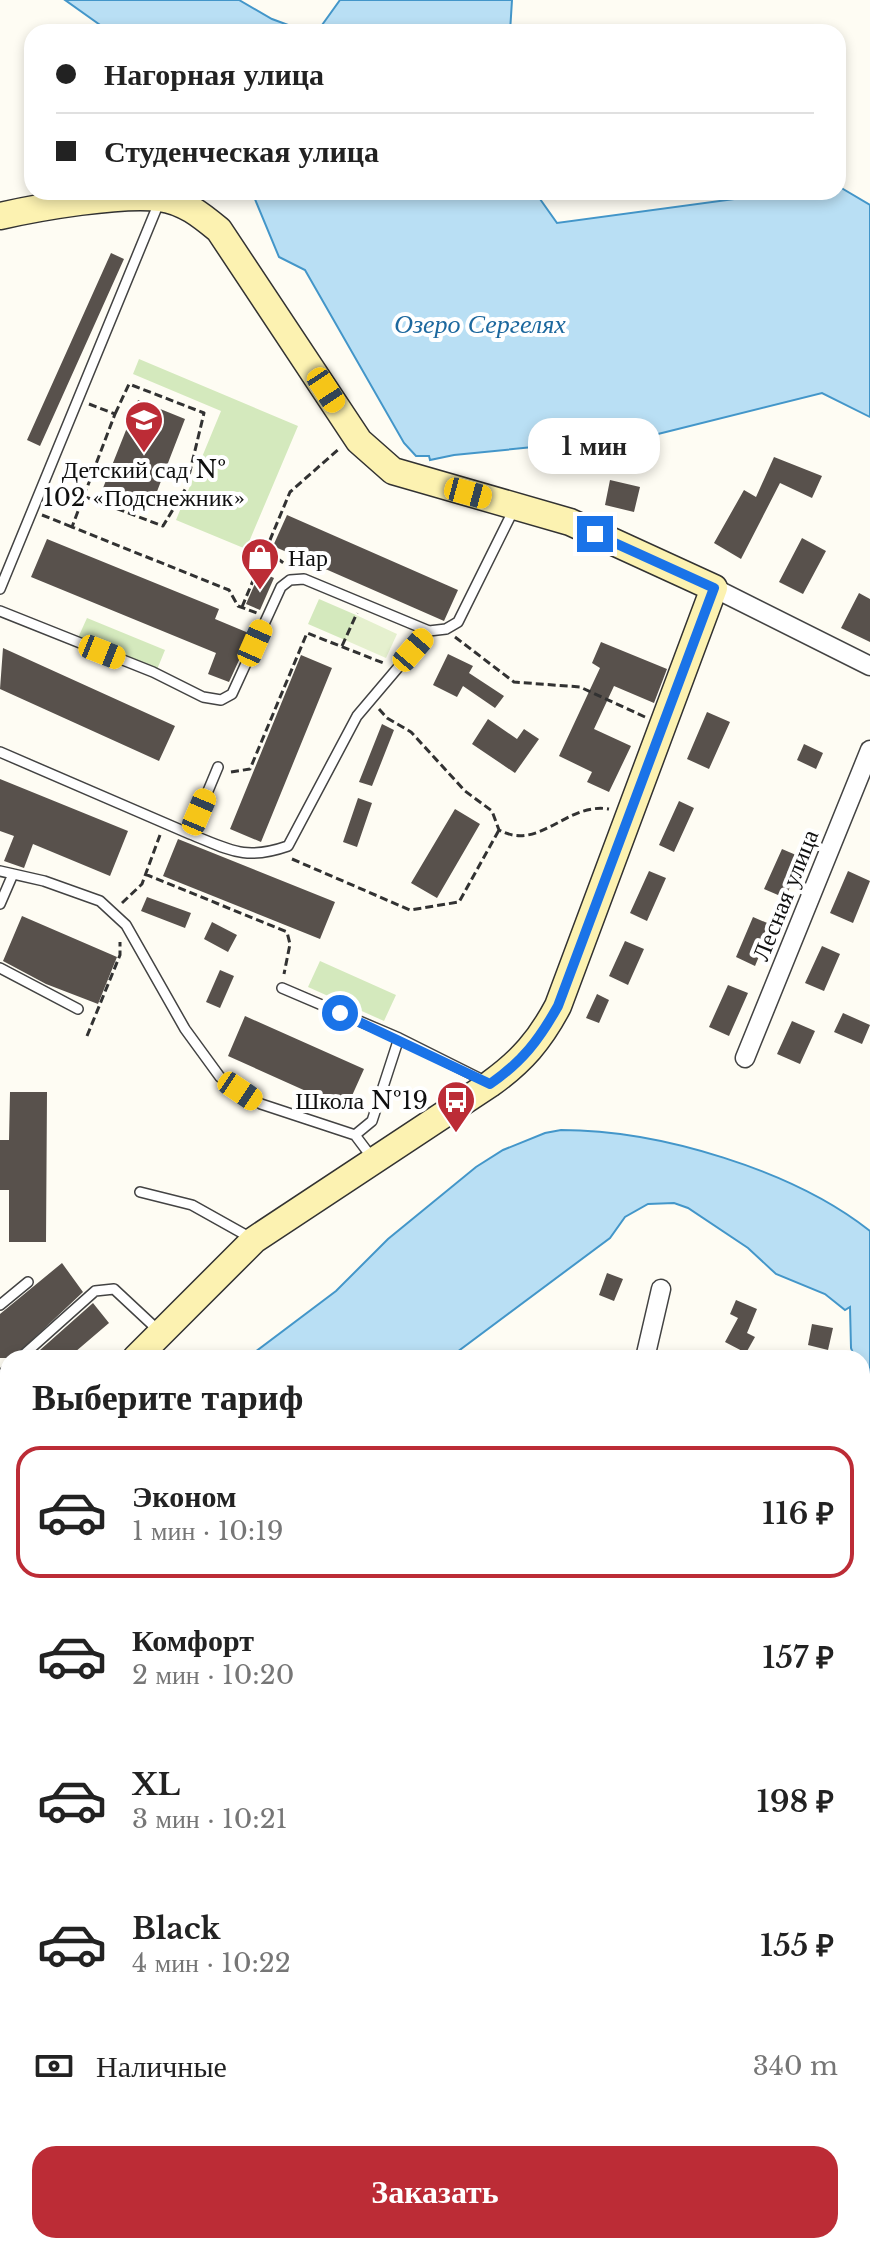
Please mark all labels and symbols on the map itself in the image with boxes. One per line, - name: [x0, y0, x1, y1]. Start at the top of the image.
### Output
- water label: Озеро Сергелях: [394, 308, 566, 340]
- car: [303, 363, 349, 417]
- school or university icon: Детский сад № 102 «Подснежник»: [123, 399, 165, 454]
- callout: 1 мин: [529, 418, 661, 474]
- place label: Детский сад № 102 «Подснежник»: [43, 455, 245, 512]
- car: [442, 475, 494, 511]
- route end: [577, 516, 613, 552]
- shop icon: Нар: [239, 536, 281, 591]
- place label: Нар: [288, 543, 328, 572]
- car: [234, 616, 276, 670]
- car: [388, 624, 438, 676]
- car: [75, 632, 129, 672]
- car: [179, 785, 219, 839]
- street label: Лесная улица: [746, 825, 825, 965]
- route start: [322, 995, 358, 1031]
- car: [213, 1068, 267, 1114]
- bus stop icon: Школа №19: [435, 1079, 477, 1134]
- place label: Школа №19: [295, 1086, 428, 1115]

